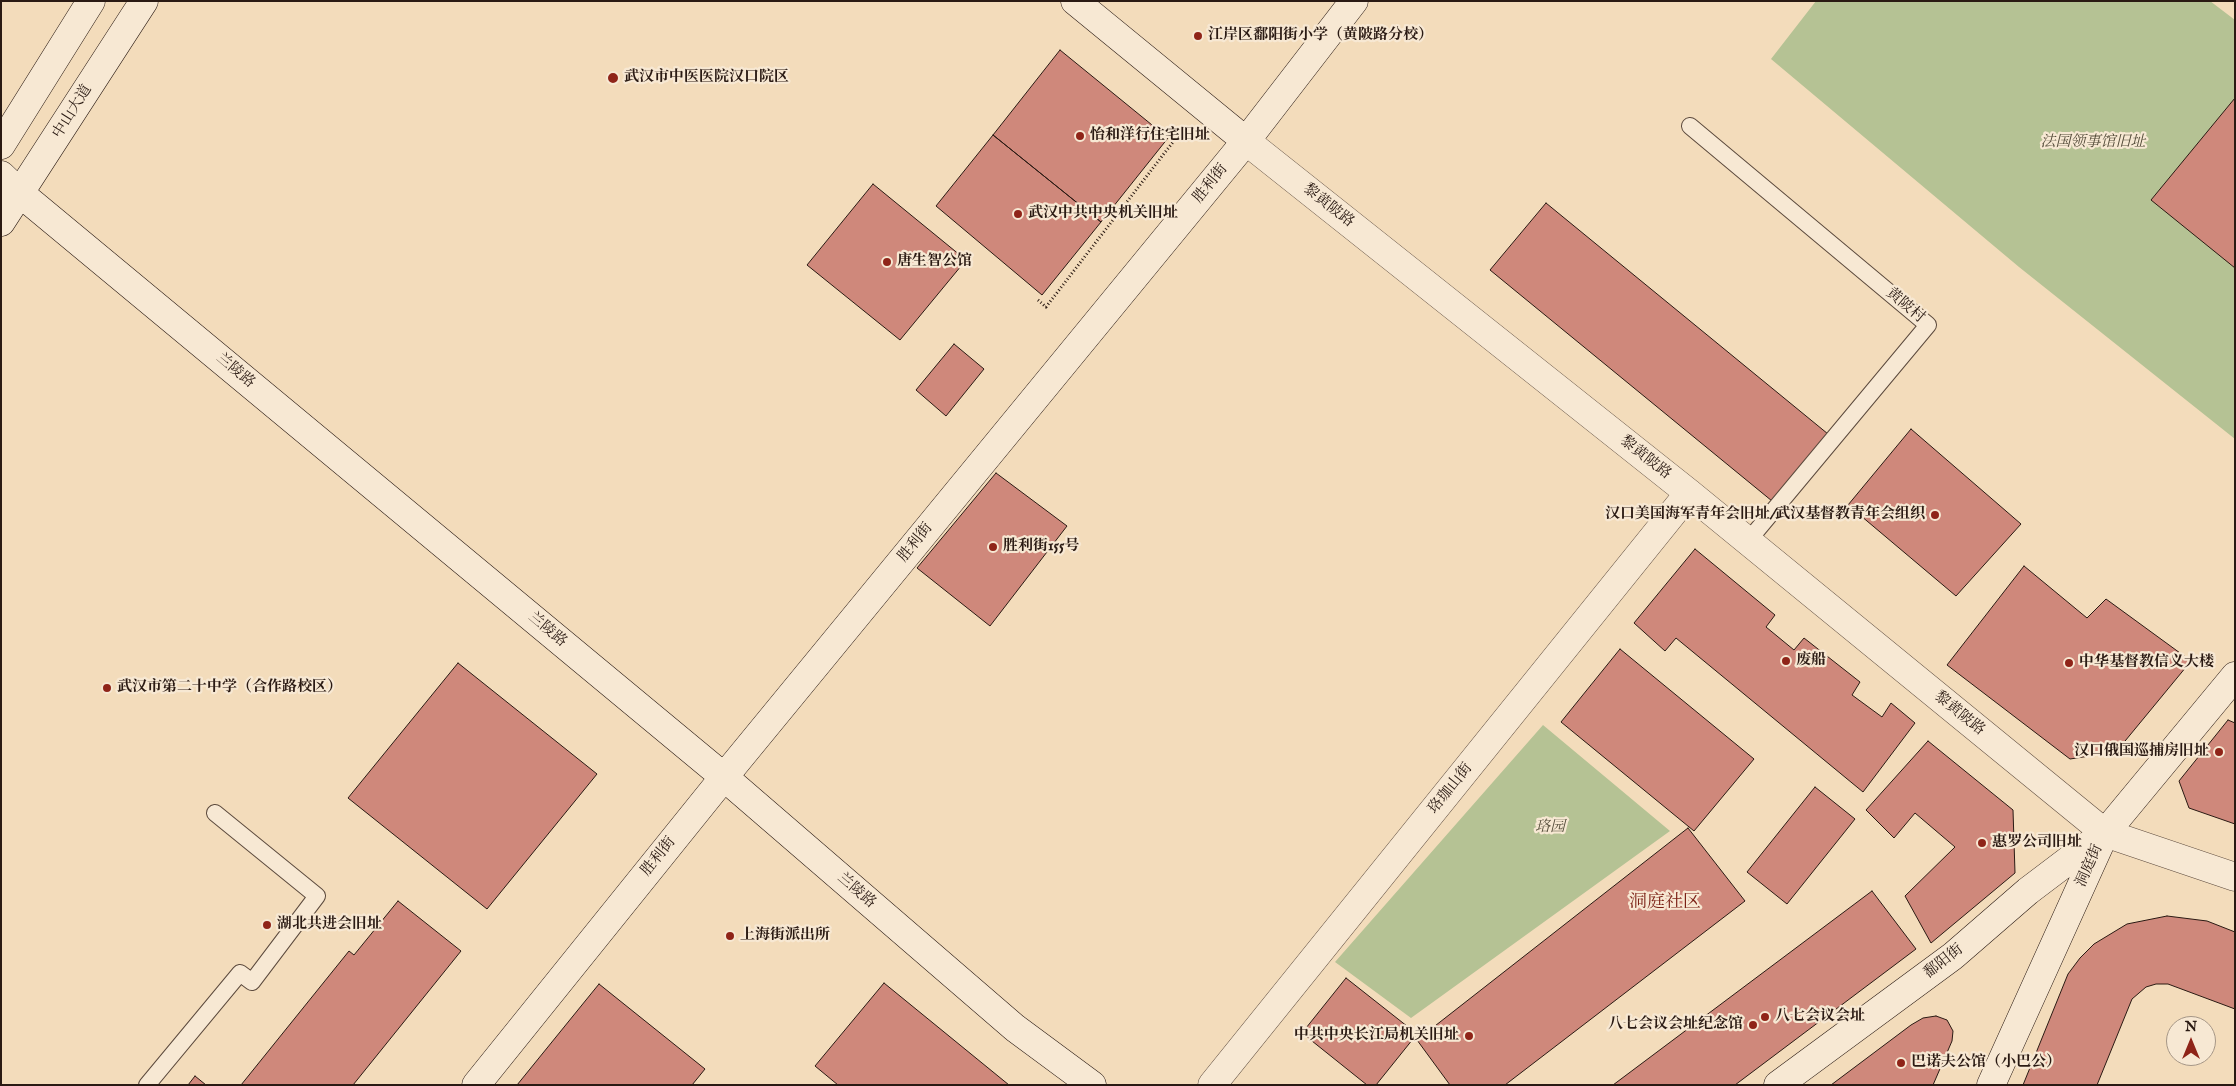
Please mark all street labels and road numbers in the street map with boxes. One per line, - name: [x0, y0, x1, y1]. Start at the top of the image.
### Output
- street label: 中山大道: [49, 82, 97, 142]
- street label: 胜利街: [1190, 161, 1232, 207]
- street label: 黎黄陂路: [1299, 180, 1357, 232]
- street label: 黄陂村: [1882, 285, 1928, 327]
- street label: 兰陵路: [212, 350, 258, 392]
- street label: 黎黄陂路: [1616, 432, 1674, 484]
- street label: 胜利街: [895, 520, 937, 566]
- street label: 兰陵路: [524, 609, 570, 651]
- street label: 黎黄陂路: [1930, 688, 1988, 740]
- street label: 珞珈山街: [1425, 760, 1477, 818]
- street label: 胜利街: [638, 834, 680, 880]
- street label: 洞庭街: [2073, 842, 2107, 890]
- street label: 兰陵路: [833, 869, 879, 913]
- street label: 鄱阳街: [1921, 941, 1967, 983]

